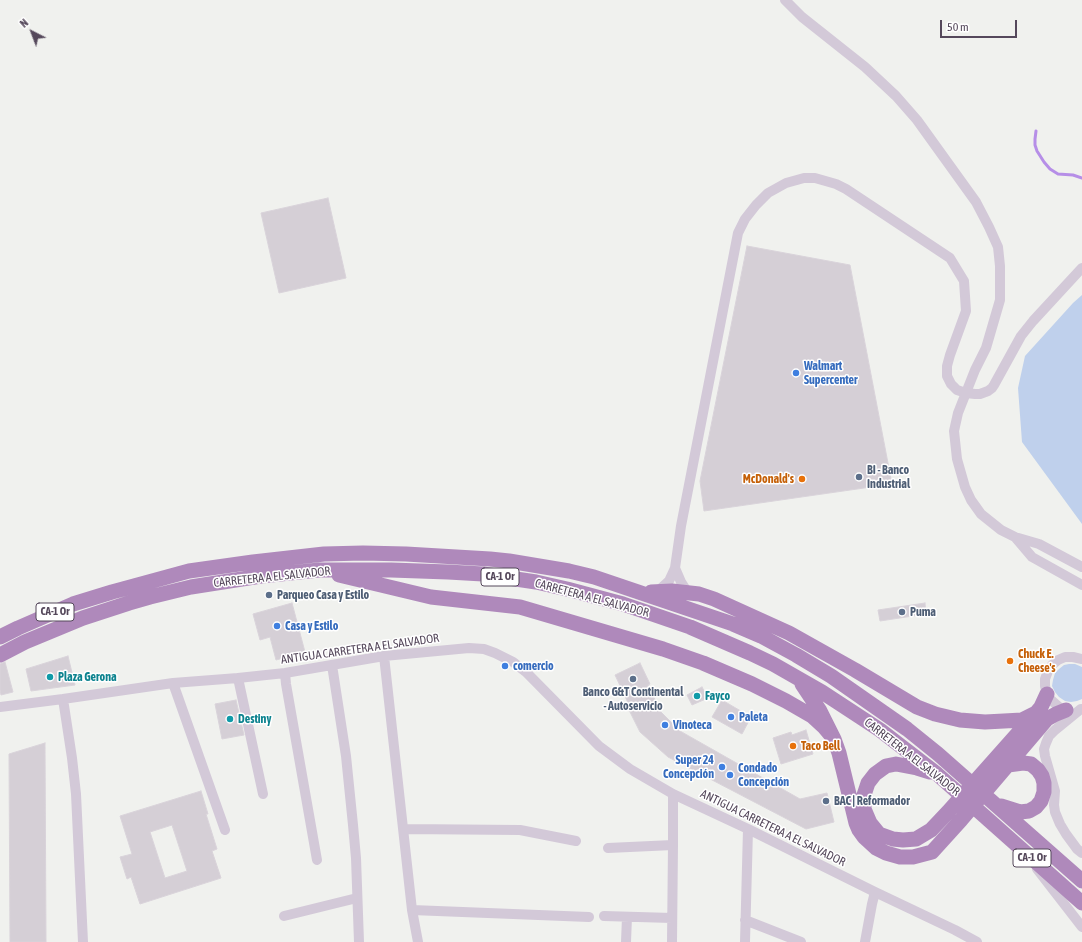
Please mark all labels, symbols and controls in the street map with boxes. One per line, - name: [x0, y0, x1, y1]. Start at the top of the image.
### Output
- north arrow: [12, 12, 52, 52]
- scale bar: [942, 12, 1019, 38]
- text: N: [18, 16, 30, 30]
- text: 50 m: [947, 20, 969, 34]
- place label: Walmart Supercenter: [804, 359, 858, 387]
- marker: Walmart Supercenter: [791, 368, 801, 378]
- place label: BI - Banco Industrial: [867, 463, 910, 491]
- place label: McDonald's: [743, 472, 794, 486]
- marker: BI - Banco Industrial: [854, 472, 864, 482]
- marker: McDonald's: [797, 474, 807, 484]
- street label: CARRETERA A EL SALVADOR: [213, 564, 331, 590]
- road number: CA-1 Or: [481, 568, 519, 586]
- street label: CARRETERA A EL SALVADOR: [533, 576, 651, 620]
- place label: Parqueo Casa y Estilo: [277, 588, 369, 602]
- marker: Parqueo Casa y Estilo: [264, 590, 274, 600]
- road number: CA-1 Or: [36, 603, 74, 621]
- place label: Puma: [910, 605, 936, 619]
- marker: Puma: [897, 607, 907, 617]
- place label: Casa y Estilo: [285, 619, 338, 633]
- marker: Casa y Estilo: [272, 621, 282, 631]
- street label: ANTIGUA CARRETERA A EL SALVADOR: [280, 631, 440, 667]
- place label: Chuck E. Cheese's: [1018, 647, 1056, 675]
- marker: Chuck E. Cheese's: [1005, 656, 1015, 666]
- place label: comercio: [513, 659, 554, 673]
- marker: comercio: [500, 661, 510, 671]
- place label: Plaza Gerona: [58, 670, 117, 684]
- marker: Plaza Gerona: [45, 672, 55, 682]
- marker: Banco G&T Continental - Autoservicio: [628, 674, 638, 684]
- place label: Banco G&T Continental - Autoservicio: [583, 685, 683, 713]
- place label: Fayco: [705, 689, 730, 703]
- marker: Fayco: [692, 691, 702, 701]
- place label: Paleta: [739, 710, 768, 724]
- place label: Destiny: [238, 712, 271, 726]
- marker: Paleta: [726, 712, 736, 722]
- marker: Destiny: [225, 714, 235, 724]
- street label: CARRETERA A EL SALVADOR: [861, 715, 963, 799]
- place label: Vinoteca: [673, 718, 712, 732]
- marker: Vinoteca: [660, 720, 670, 730]
- place label: Taco Bell: [801, 739, 840, 753]
- marker: Taco Bell: [788, 741, 798, 751]
- place label: Super 24 Concepción: [663, 753, 714, 781]
- place label: Condado Concepción: [738, 761, 789, 789]
- marker: Super 24 Concepción: [717, 762, 727, 772]
- marker: Condado Concepción: [725, 770, 735, 780]
- street label: ANTIGUA CARRETERA A EL SALVADOR: [698, 787, 848, 869]
- place label: BAC | Reformador: [834, 794, 910, 808]
- marker: BAC | Reformador: [821, 796, 831, 806]
- road number: CA-1 Or: [1013, 849, 1051, 867]

